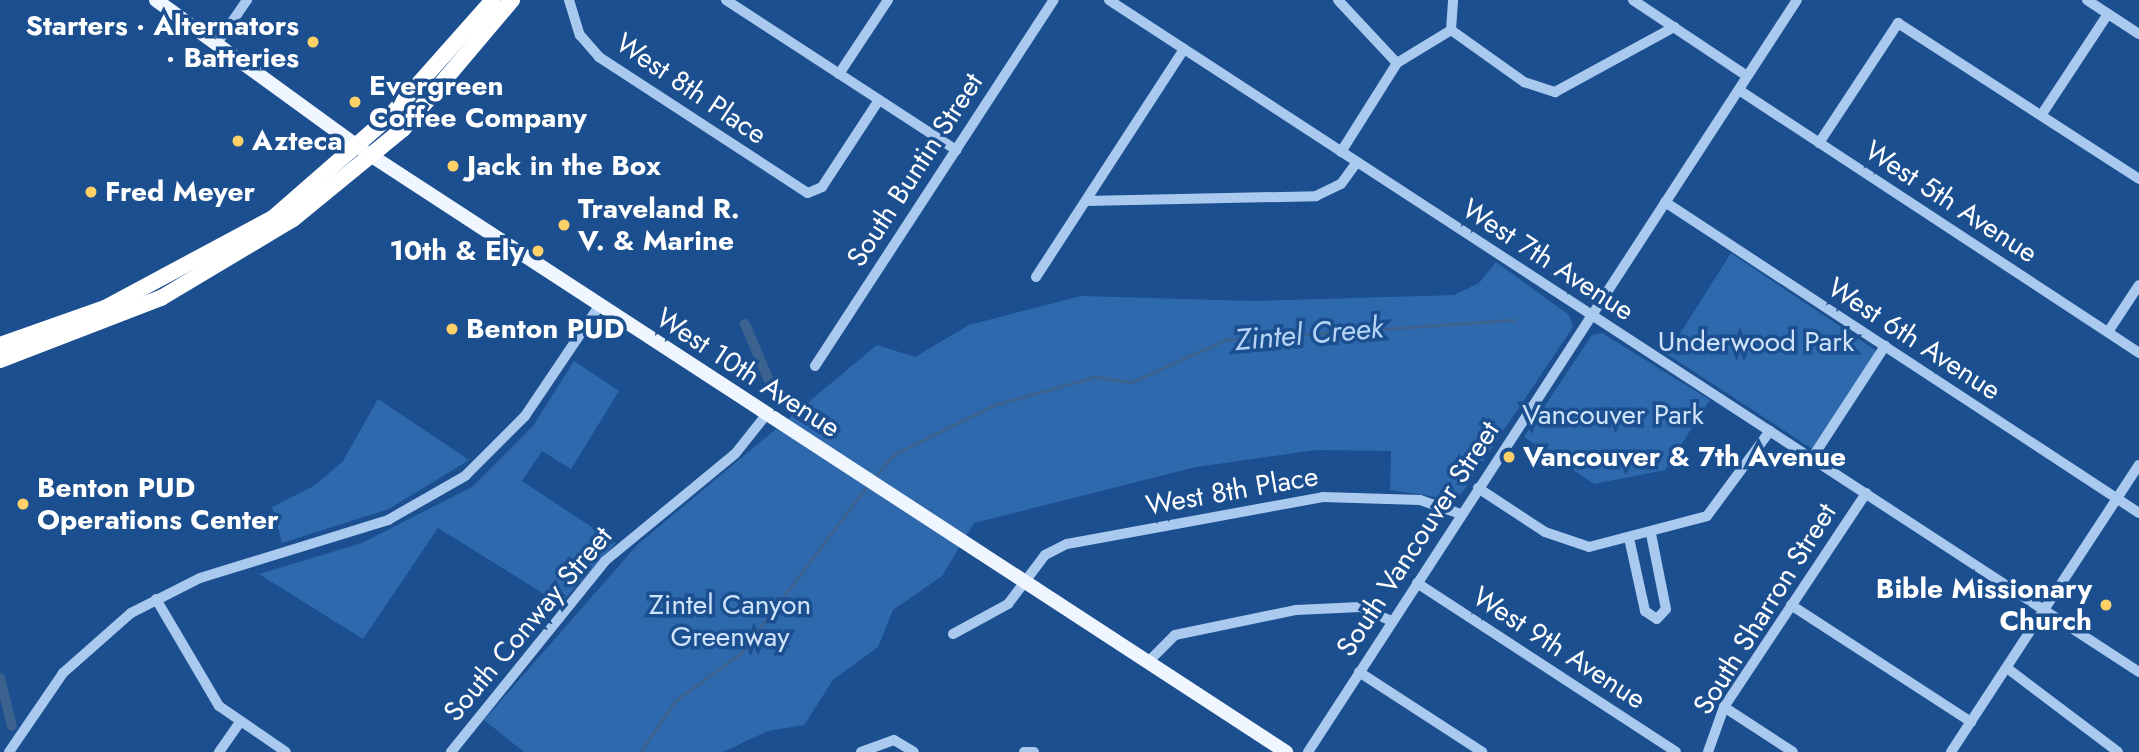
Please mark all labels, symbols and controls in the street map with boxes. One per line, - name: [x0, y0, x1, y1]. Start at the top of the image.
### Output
- place label: Starters · Alternators · Batteries: [25, 9, 299, 75]
- street label: West 8th Place: [609, 26, 773, 152]
- marker: Starters · Alternators · Batteries: [305, 34, 321, 50]
- street label: South Buntin Street: [840, 67, 990, 273]
- place label: Evergreen Coffee Company: [369, 69, 587, 135]
- marker: Evergreen Coffee Company: [347, 94, 363, 110]
- place label: Azteca: [252, 124, 342, 158]
- marker: Azteca: [230, 133, 246, 149]
- street label: West 5th Avenue: [1858, 134, 2044, 270]
- place label: Jack in the Box: [467, 149, 661, 183]
- marker: Jack in the Box: [445, 158, 461, 174]
- place label: Fred Meyer: [105, 175, 255, 209]
- marker: Fred Meyer: [83, 184, 99, 200]
- place label: Traveland R. V. & Marine: [578, 192, 740, 258]
- street label: West 7th Avenue: [1456, 192, 1640, 328]
- marker: Traveland R. V. & Marine: [556, 217, 572, 233]
- place label: 10th & Ely: [389, 234, 524, 268]
- marker: 10th & Ely: [530, 243, 546, 259]
- street label: West 6th Avenue: [1821, 271, 2007, 407]
- street label: West 10th Avenue: [650, 301, 846, 445]
- water label: Zintel Creek: [1233, 310, 1385, 358]
- place label: Benton PUD: [466, 312, 624, 346]
- marker: Benton PUD: [444, 321, 460, 337]
- park label: Underwood Park: [1658, 325, 1854, 359]
- park label: Vancouver Park: [1522, 398, 1704, 432]
- street label: South Vancouver Street: [1329, 415, 1507, 663]
- place label: Vancouver & 7th Avenue: [1523, 440, 1846, 474]
- marker: Vancouver & 7th Avenue: [1501, 449, 1517, 465]
- street label: West 8th Place: [1143, 459, 1321, 523]
- place label: Benton PUD Operations Center: [37, 471, 279, 537]
- marker: Benton PUD Operations Center: [15, 496, 31, 512]
- street label: South Sharron Street: [1686, 497, 1844, 721]
- street label: South Conway Street: [437, 520, 619, 728]
- place label: Bible Missionary Church: [1876, 572, 2092, 638]
- street label: West 9th Avenue: [1466, 580, 1652, 716]
- park label: Zintel Canyon Greenway: [649, 588, 811, 654]
- marker: Bible Missionary Church: [2098, 597, 2114, 613]

